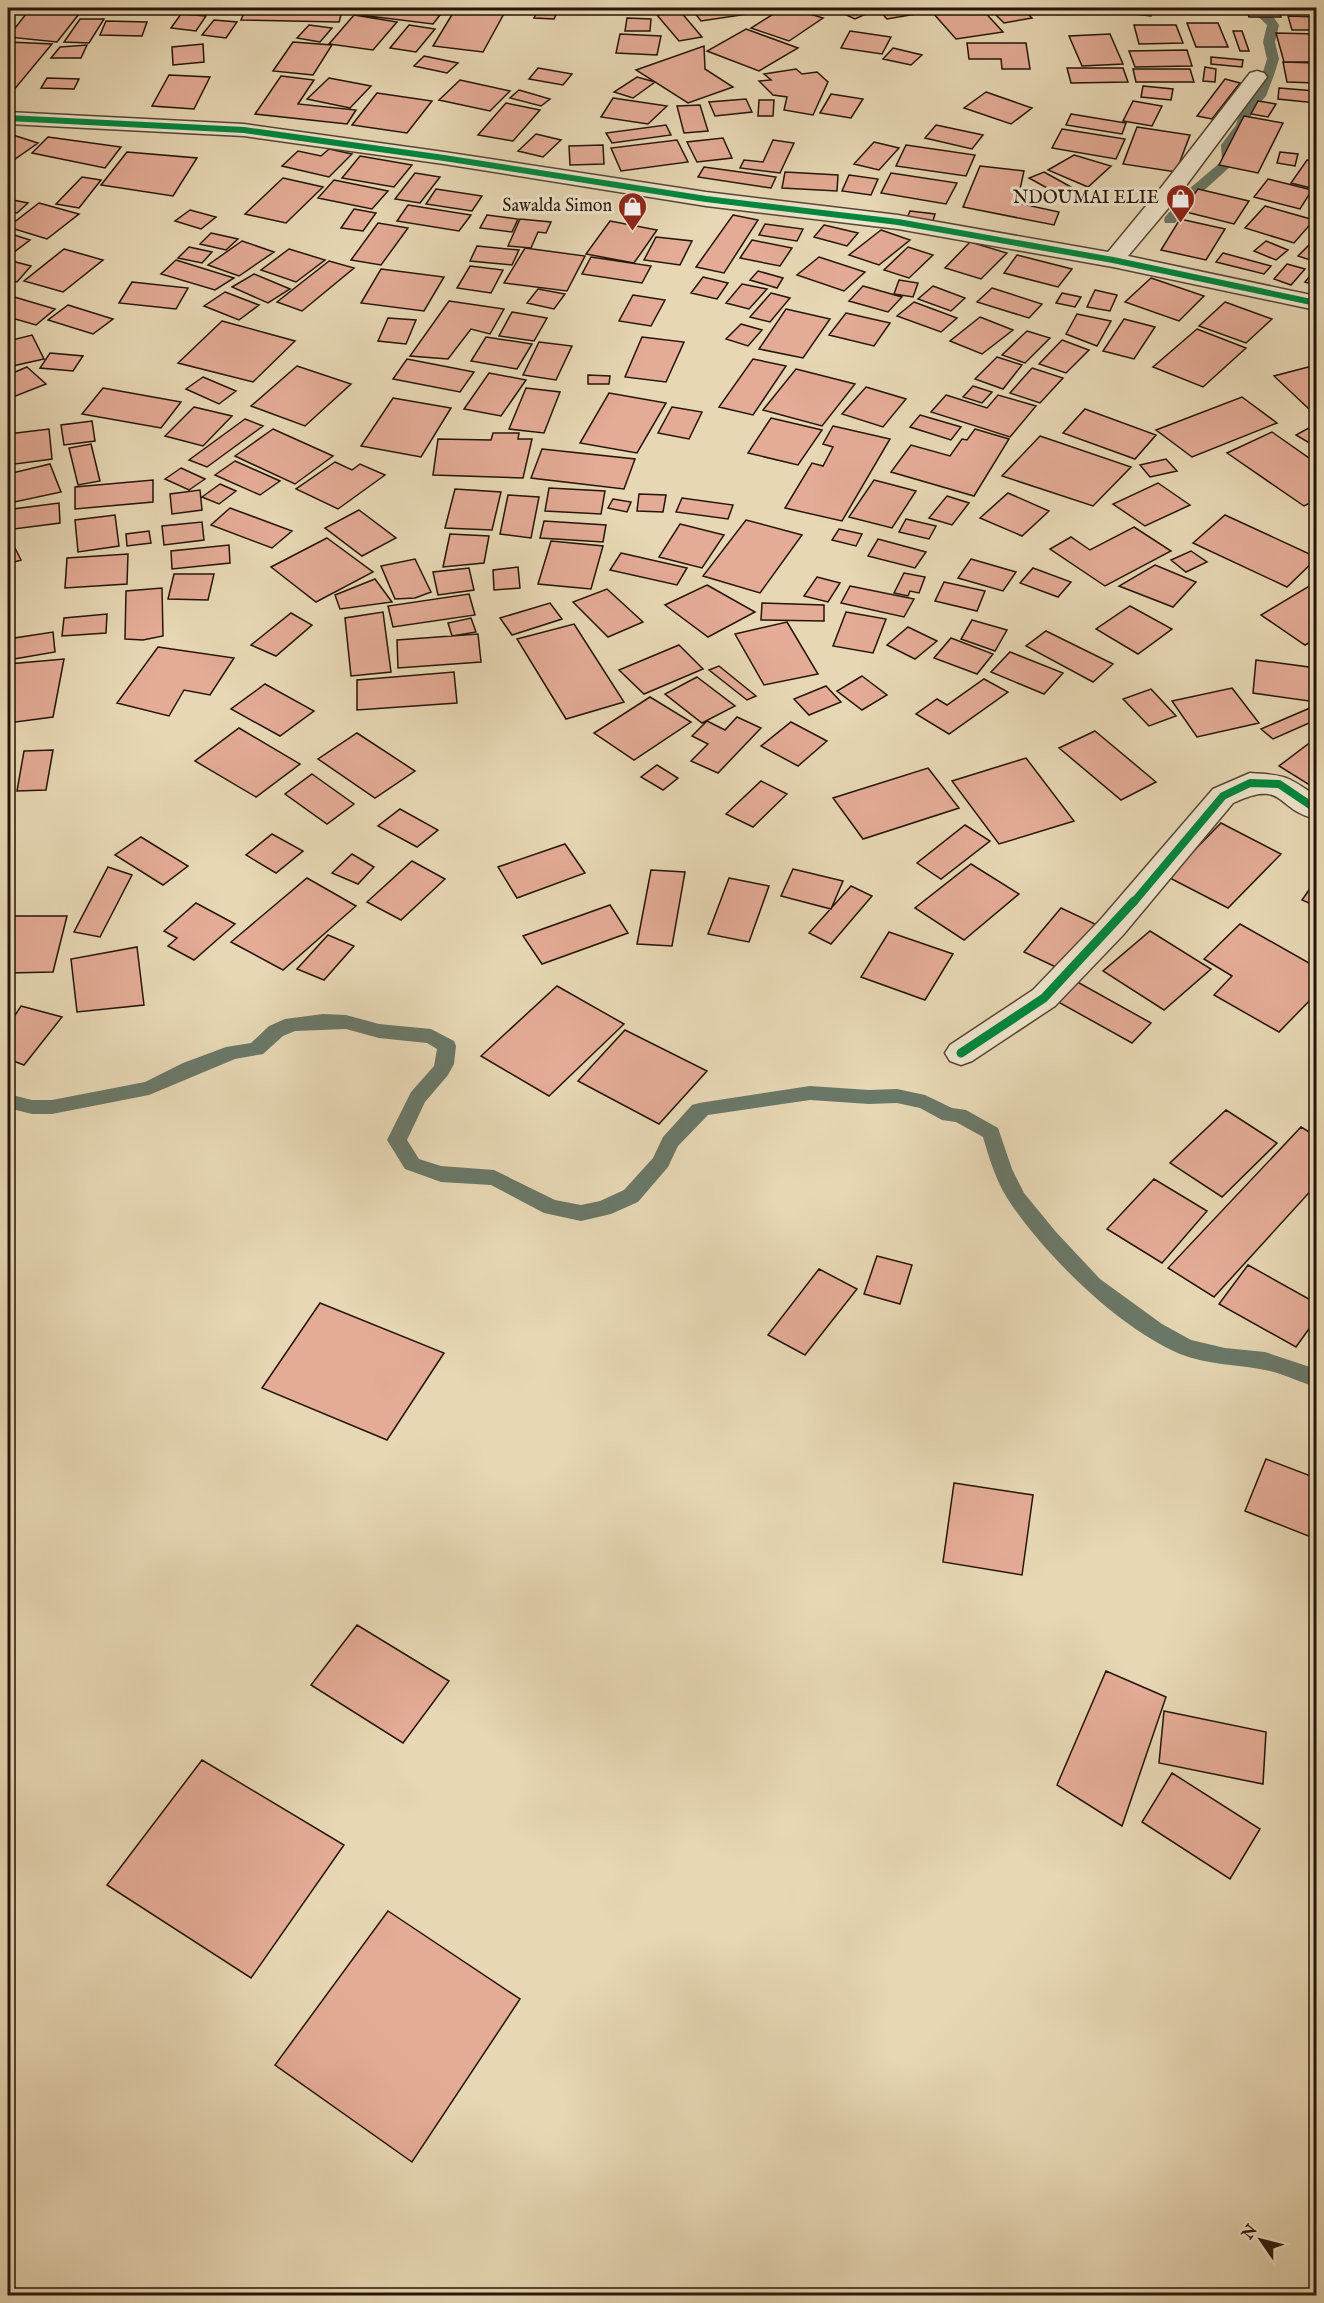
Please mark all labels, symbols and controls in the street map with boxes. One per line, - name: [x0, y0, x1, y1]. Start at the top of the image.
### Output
- shop icon: NDOUMAI ELIE: [1164, 182, 1196, 224]
- place label: NDOUMAI ELIE: [1013, 187, 1159, 210]
- shop icon: Sawalda Simon: [617, 190, 649, 232]
- place label: Sawalda Simon: [502, 195, 612, 218]
- north arrow: [1231, 2210, 1291, 2270]
- text: N: [1238, 2221, 1263, 2245]

